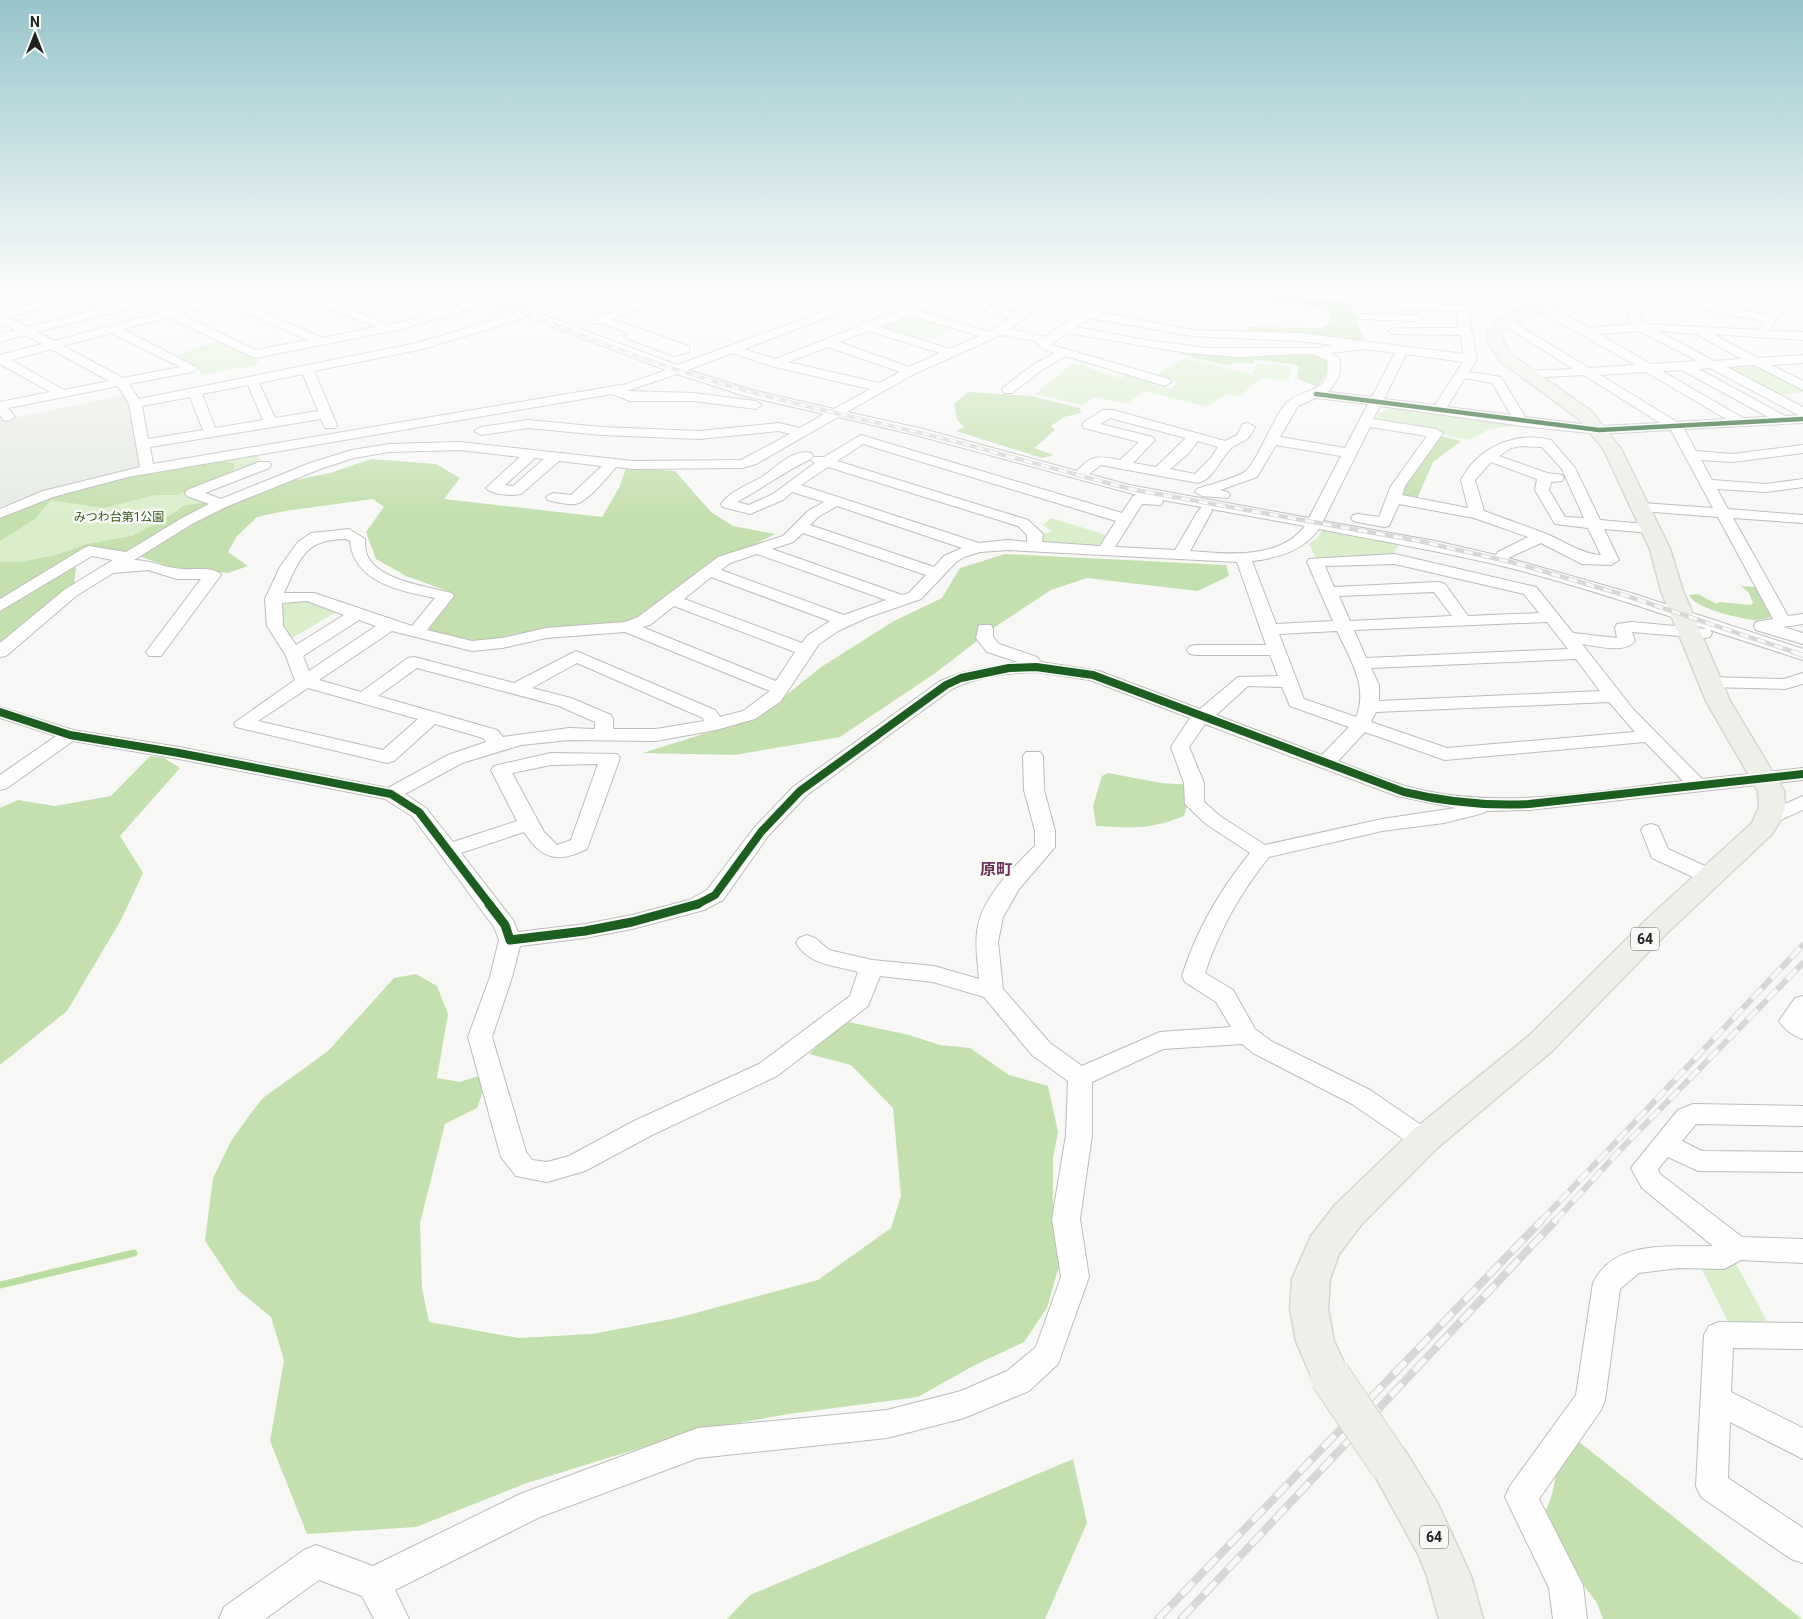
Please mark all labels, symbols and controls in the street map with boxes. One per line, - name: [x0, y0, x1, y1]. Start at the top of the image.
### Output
- north arrow: [10, 10, 60, 60]
- text: N: [30, 14, 40, 30]
- park label: みつわ台第1公園: [74, 510, 164, 524]
- district label: 原町: [980, 860, 1012, 879]
- road number: 64: [1631, 928, 1659, 951]
- road number: 64: [1420, 1525, 1448, 1548]

